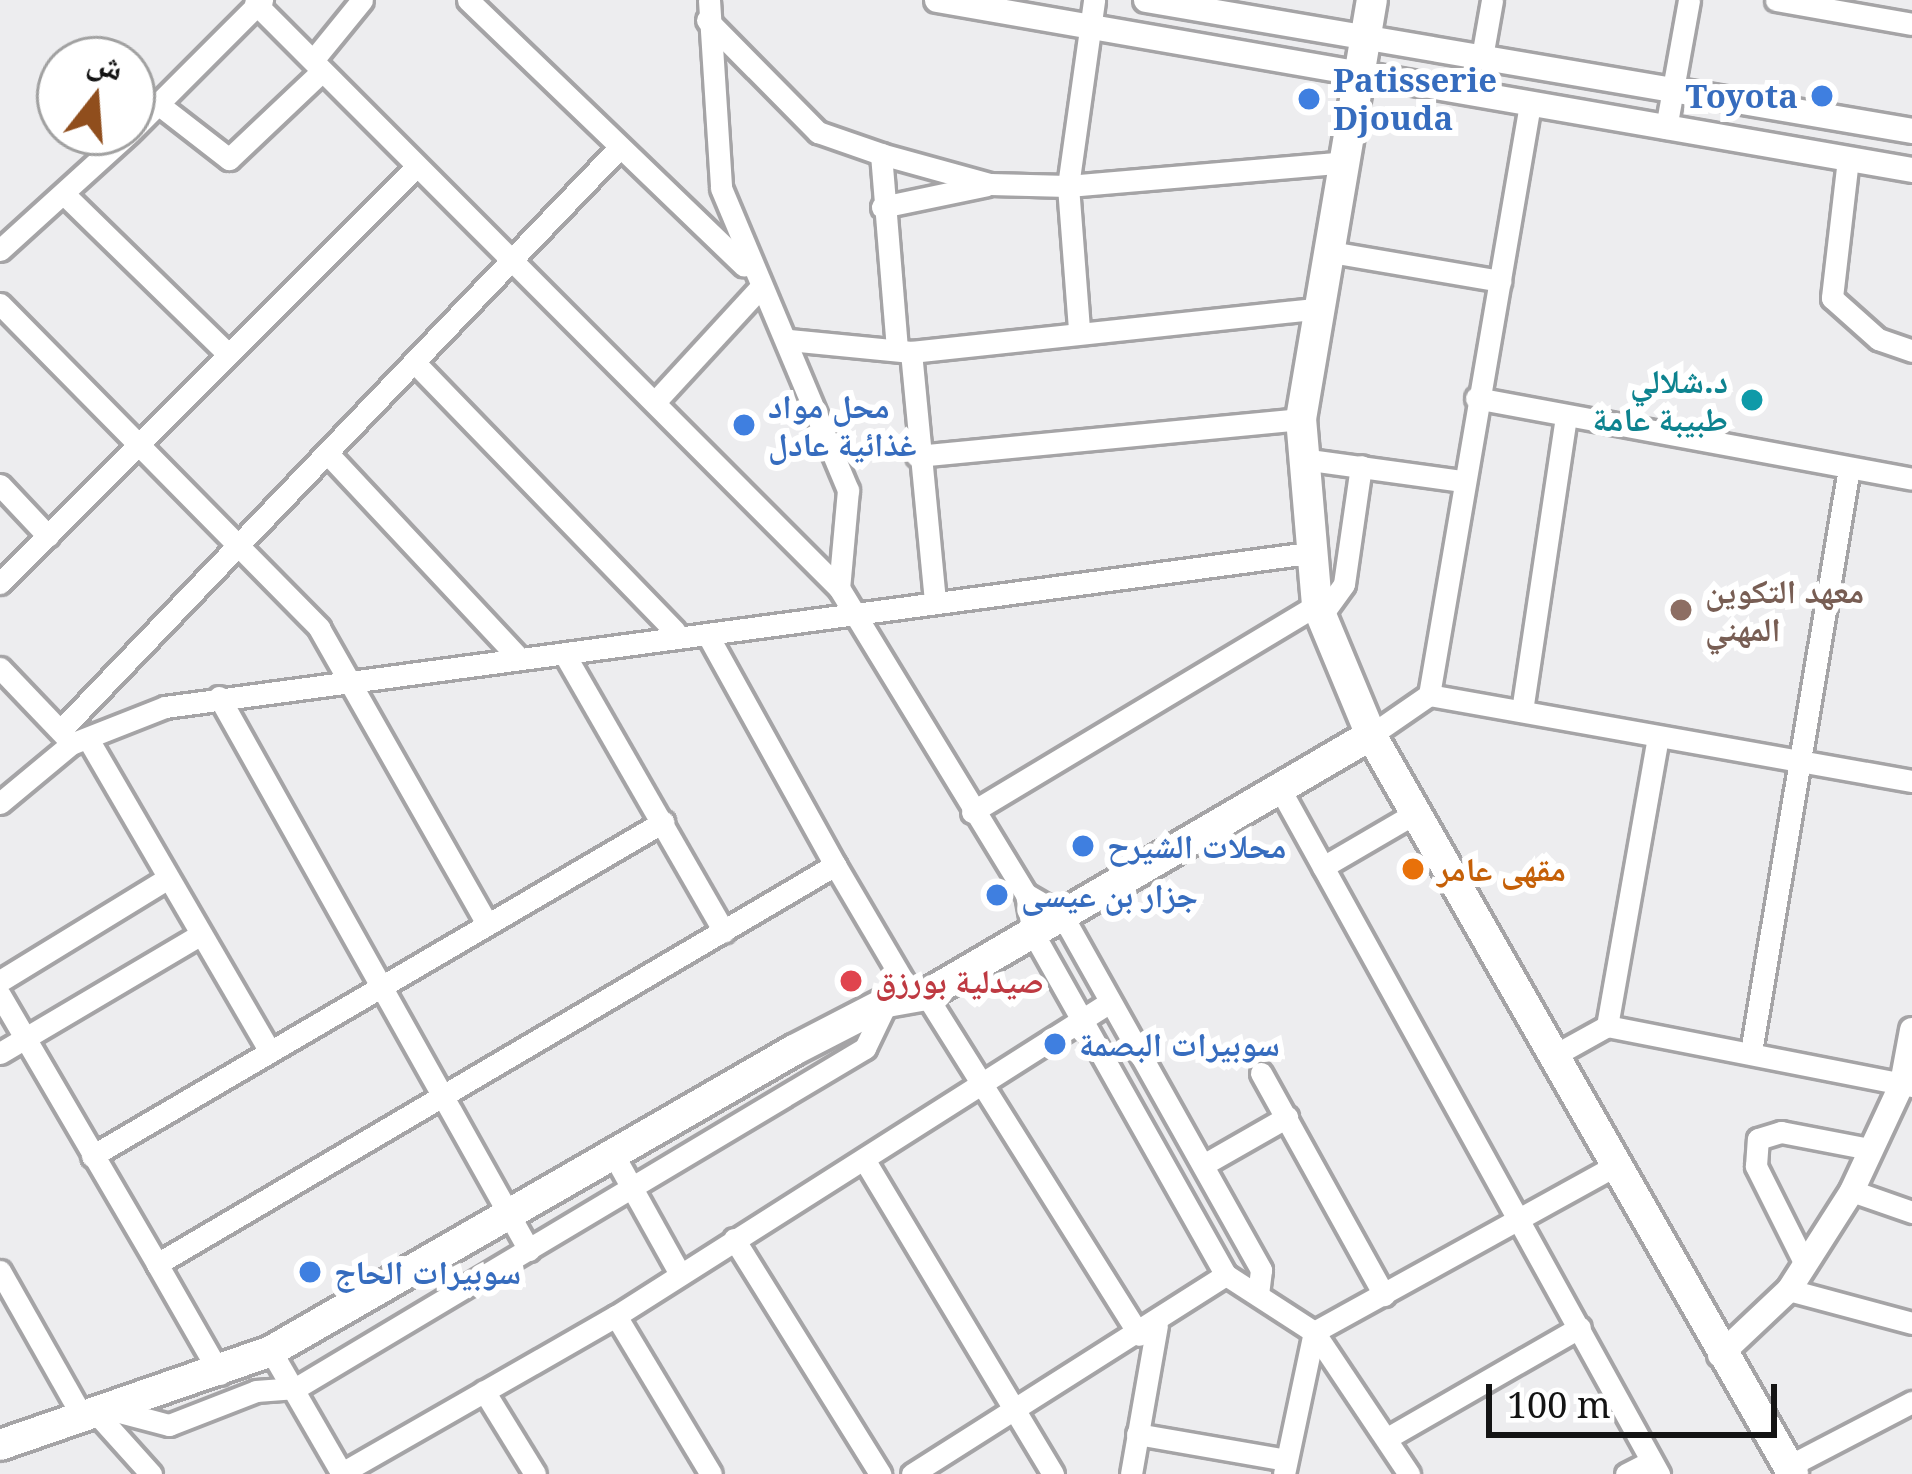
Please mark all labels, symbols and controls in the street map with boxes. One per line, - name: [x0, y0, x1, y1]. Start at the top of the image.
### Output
- north arrow: [36, 36, 156, 156]
- text: ش: [82, 37, 129, 91]
- place label: Patisserie Djouda: [1333, 60, 1497, 138]
- place label: Toyota: [1686, 76, 1798, 116]
- marker: Toyota: [1809, 83, 1835, 109]
- marker: Patisserie Djouda: [1296, 86, 1322, 112]
- place label: د.شلالي طبيبة عامة: [1592, 361, 1728, 439]
- place label: محل مواد غذائية عادل: [768, 386, 916, 464]
- marker: د.شلالي طبيبة عامة: [1739, 387, 1765, 413]
- marker: محل مواد غذائية عادل: [731, 412, 757, 438]
- place label: معهد التكوين المهني: [1705, 571, 1864, 649]
- marker: معهد التكوين المهني: [1668, 597, 1694, 623]
- place label: محلات الشيرح: [1107, 826, 1286, 866]
- marker: محلات الشيرح: [1070, 833, 1096, 859]
- place label: مقهى عامر: [1437, 849, 1566, 889]
- marker: مقهى عامر: [1400, 856, 1426, 882]
- place label: جزار بن عيسى: [1021, 875, 1198, 915]
- marker: جزار بن عيسى: [984, 882, 1010, 908]
- place label: صيدلية بورزق: [875, 961, 1044, 1001]
- marker: صيدلية بورزق: [838, 968, 864, 994]
- place label: سوبيرات البصمة: [1079, 1024, 1280, 1064]
- marker: سوبيرات البصمة: [1042, 1031, 1068, 1057]
- place label: سوبيرات الحاج: [334, 1252, 521, 1292]
- marker: سوبيرات الحاج: [297, 1259, 323, 1285]
- scale bar: [1492, 1360, 1783, 1434]
- text: 100 m: [1507, 1380, 1611, 1429]

